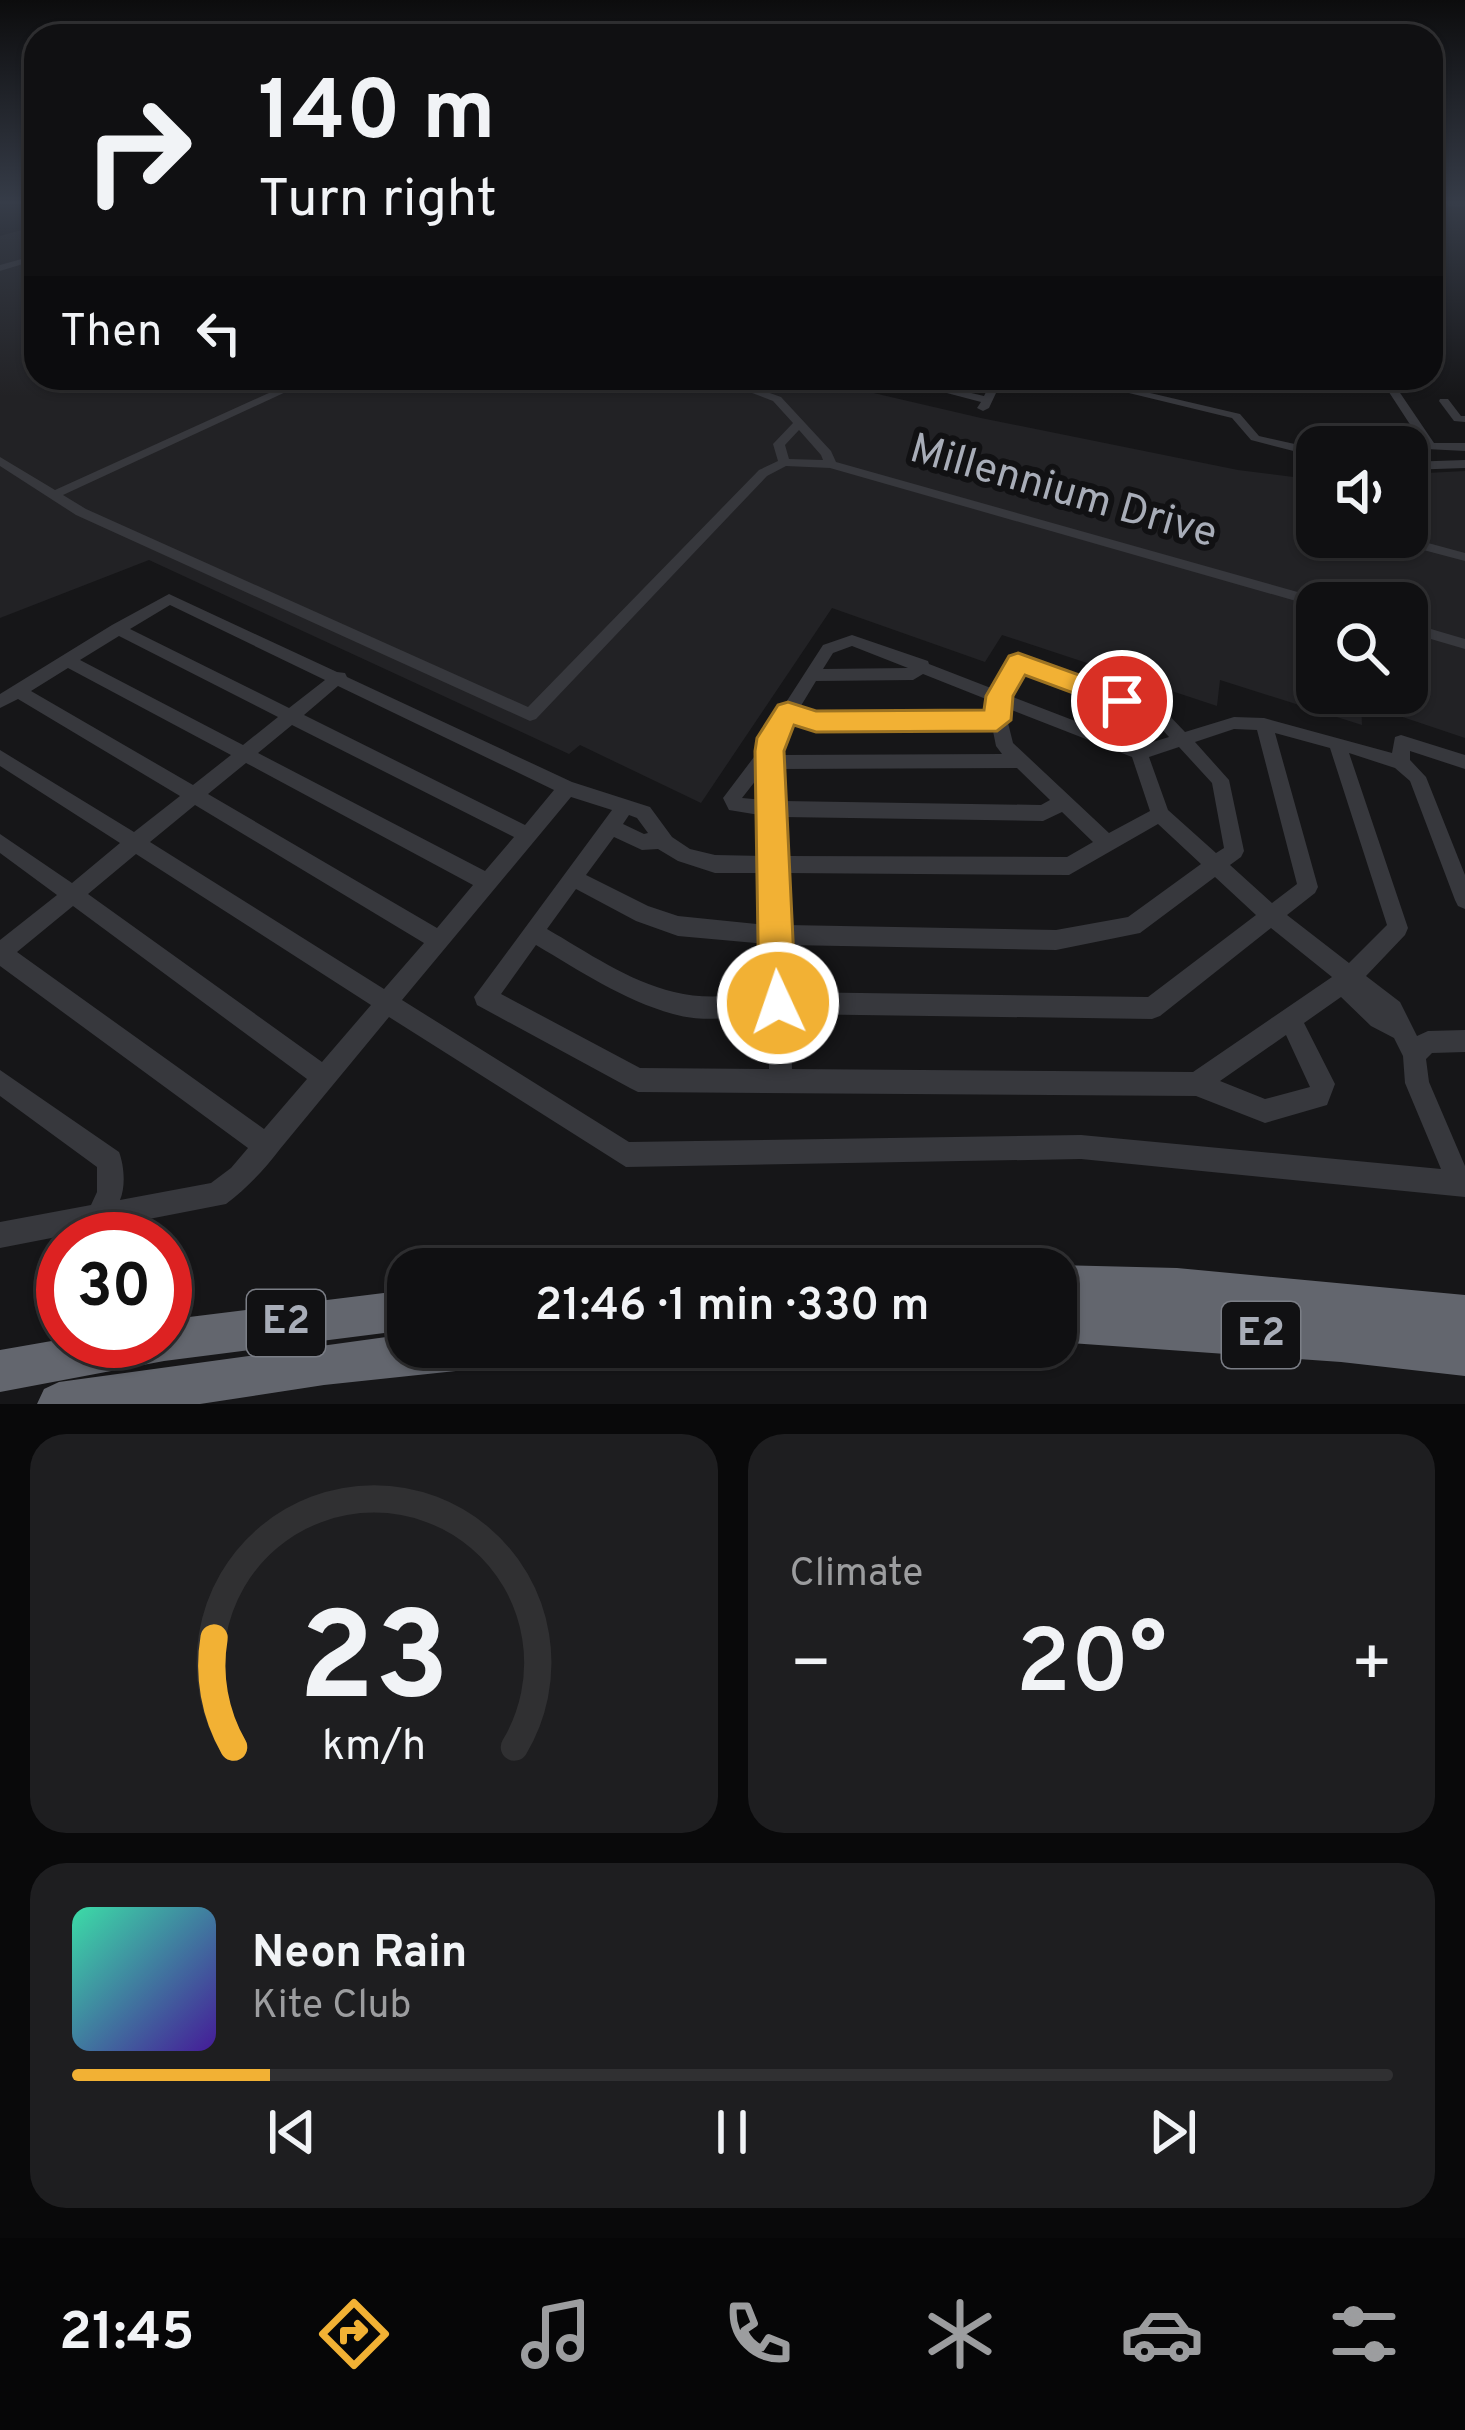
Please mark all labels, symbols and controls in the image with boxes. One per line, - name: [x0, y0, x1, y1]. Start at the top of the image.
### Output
- text: 140 m: [258, 63, 495, 169]
- icon: right: [60, 72, 216, 228]
- text: Turn right: [258, 167, 497, 236]
- icon: left: [186, 300, 252, 366]
- text: Then: [60, 305, 162, 362]
- street label: Millennium Drive: [903, 424, 1223, 562]
- map controls: [1296, 426, 1428, 714]
- button: sound: [1296, 426, 1428, 558]
- button: search: [1296, 582, 1428, 714]
- pin: [1071, 650, 1173, 752]
- icon: arrive: [1089, 668, 1155, 734]
- position arrow: [715, 940, 841, 1066]
- speed limit sign: 30: [36, 1212, 192, 1368]
- text: 21:46 · 1 min · 330 m: [535, 1279, 929, 1336]
- road number: E2: [247, 1290, 325, 1356]
- road number: E2: [1222, 1302, 1300, 1368]
- text: Climate: [790, 1551, 923, 1600]
- text: 23: [298, 1586, 449, 1744]
- text: 20°: [1016, 1611, 1167, 1724]
- text: −: [790, 1626, 832, 1709]
- text: +: [1350, 1626, 1393, 1709]
- text: km/h: [322, 1720, 426, 1774]
- text: Neon Rain: [252, 1926, 468, 1983]
- text: Kite Club: [252, 1983, 411, 2032]
- icon: previous: [259, 2099, 325, 2165]
- icon: pause: [699, 2099, 765, 2165]
- icon: next: [1140, 2099, 1206, 2165]
- icon: directions: [312, 2292, 396, 2376]
- icon: music: [514, 2292, 598, 2376]
- icon: phone: [716, 2292, 800, 2376]
- icon: climate: [918, 2292, 1002, 2376]
- icon: car: [1120, 2292, 1204, 2376]
- icon: filters: [1322, 2292, 1406, 2376]
- text: 21:45: [59, 2300, 194, 2369]

